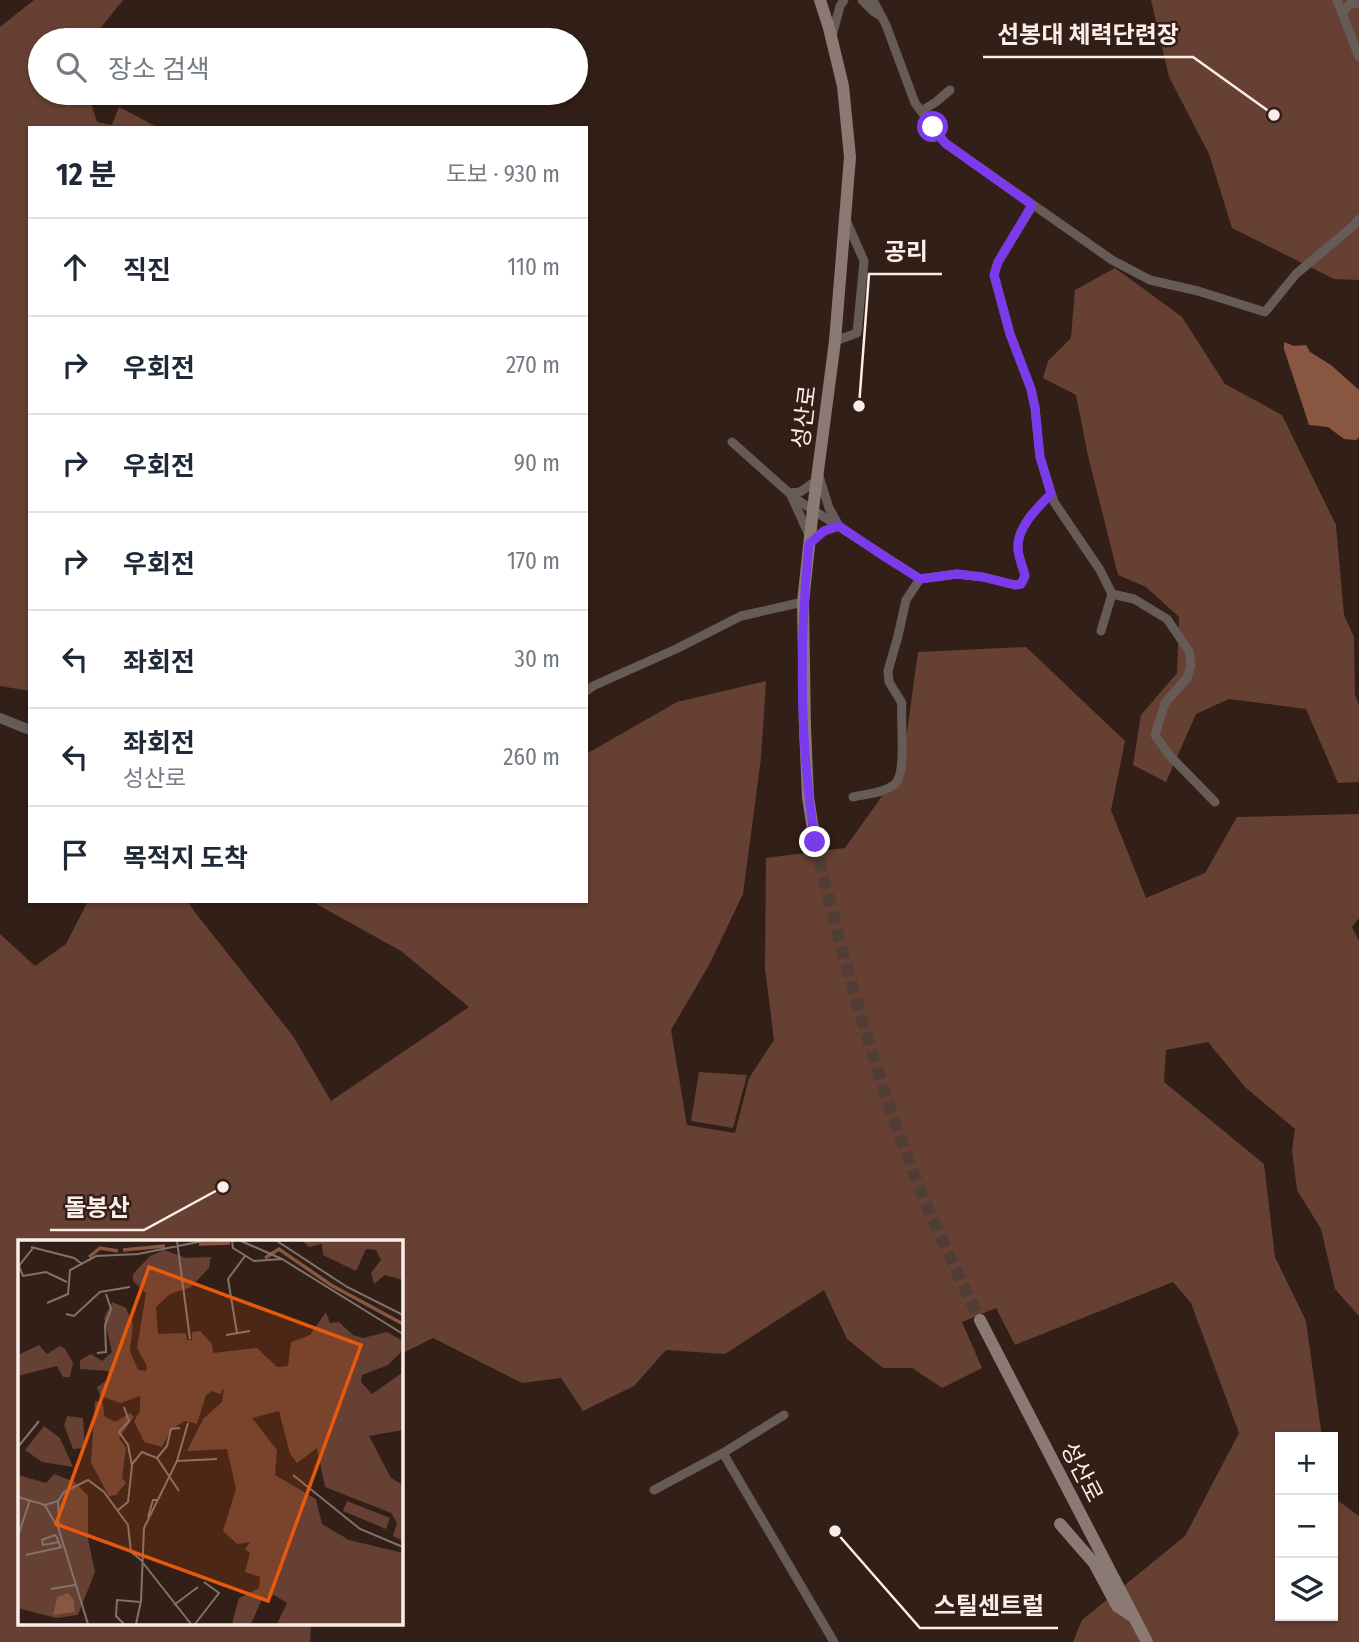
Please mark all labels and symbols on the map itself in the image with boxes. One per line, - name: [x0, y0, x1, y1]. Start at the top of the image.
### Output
- callout: 선봉대 체력단련장: [983, 12, 1193, 57]
- text: 선봉대 체력단련장: [997, 21, 1179, 49]
- route start: [917, 111, 948, 142]
- callout: 공리: [869, 229, 942, 274]
- text: 공리: [884, 238, 928, 266]
- street label: 성산로: [786, 384, 822, 450]
- route end: [799, 826, 830, 857]
- callout: 돌봉산: [50, 1185, 144, 1230]
- text: 돌봉산: [64, 1194, 130, 1222]
- inset map: [18, 1240, 402, 1624]
- street label: 성산로: [1055, 1437, 1109, 1507]
- callout: 스틸센트럴: [920, 1583, 1058, 1628]
- text: 스틸센트럴: [934, 1592, 1044, 1620]

